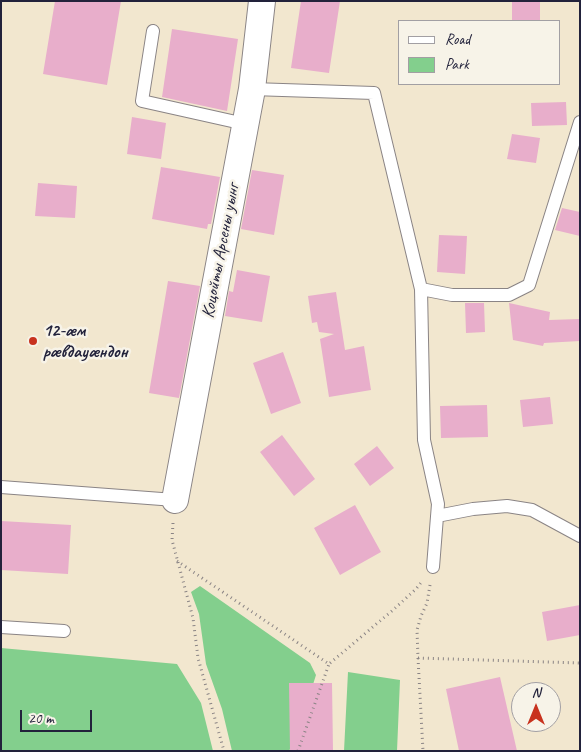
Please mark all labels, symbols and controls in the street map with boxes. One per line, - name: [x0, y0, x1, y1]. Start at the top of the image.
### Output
- legend: [398, 20, 561, 85]
- text: Road: [445, 30, 470, 49]
- text: Park: [445, 55, 469, 74]
- street label: Коцойты Арсены уынг: [197, 182, 245, 320]
- place label: 12-æм рӕвдауӕндон: [43, 320, 128, 362]
- marker: 12-æм рӕвдауӕндон: [27, 335, 39, 347]
- north arrow: [511, 682, 561, 732]
- text: N: [532, 684, 540, 701]
- scale bar: [22, 700, 95, 732]
- text: 20 m: [28, 709, 54, 728]

